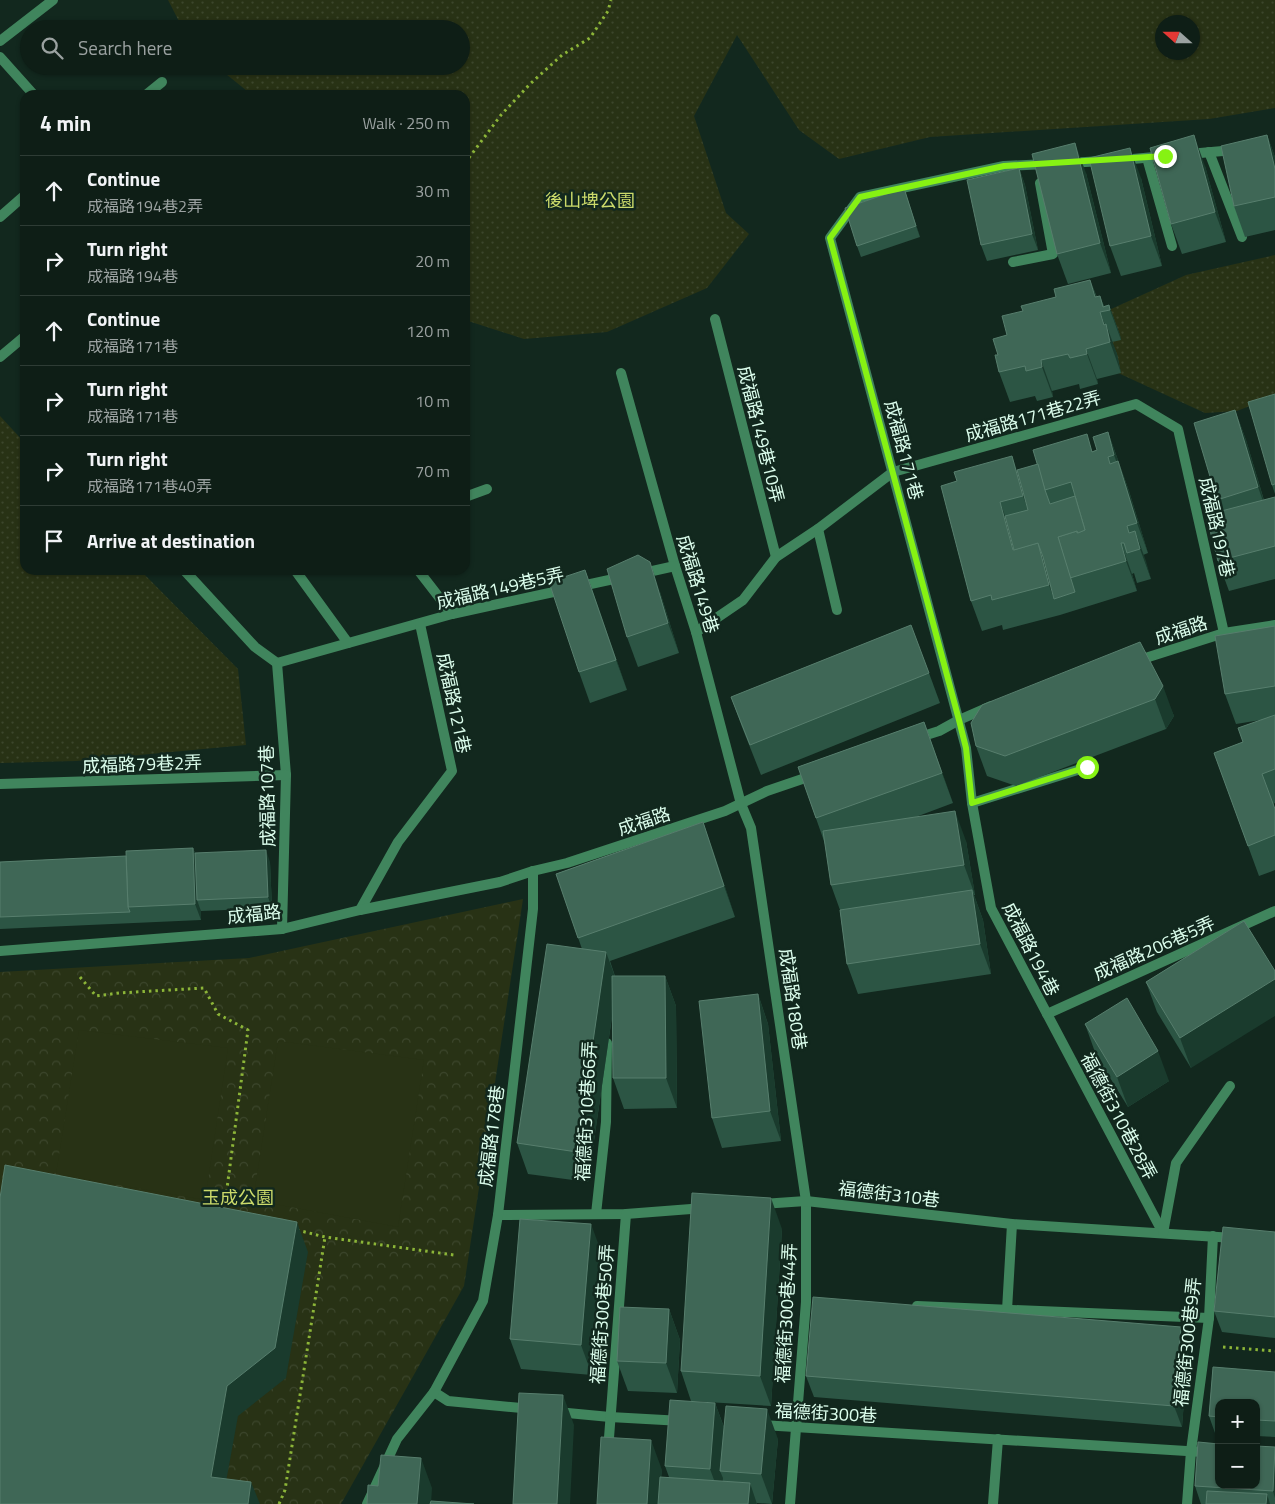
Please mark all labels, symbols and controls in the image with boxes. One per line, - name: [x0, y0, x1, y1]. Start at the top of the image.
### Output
- north arrow: [1155, 15, 1200, 60]
- search box: [20, 20, 470, 75]
- text: Search here: [78, 33, 172, 62]
- icon: search: [38, 34, 66, 62]
- text: 4 min: [40, 107, 91, 139]
- text: Walk · 250 m: [362, 111, 450, 135]
- route end: [1154, 145, 1177, 168]
- text: Continue: [87, 164, 160, 193]
- icon: ahead: [40, 177, 68, 205]
- text: 30 m: [415, 179, 450, 203]
- park label: 後山埤公園: [545, 187, 635, 214]
- text: 成福路194巷2弄: [87, 194, 203, 218]
- text: Turn right: [87, 234, 168, 263]
- icon: right: [40, 247, 68, 275]
- text: 20 m: [415, 249, 450, 273]
- text: 成福路194巷: [87, 264, 178, 288]
- text: Continue: [87, 304, 160, 333]
- icon: ahead: [40, 317, 68, 345]
- text: 120 m: [406, 319, 450, 343]
- text: 成福路171巷: [87, 334, 178, 358]
- street label: 成福路149巷10弄: [731, 363, 791, 505]
- text: Turn right: [87, 374, 168, 403]
- street label: 成福路171巷22弄: [962, 384, 1104, 448]
- icon: right: [40, 387, 68, 415]
- text: 10 m: [415, 389, 450, 413]
- street label: 成福路171巷: [878, 397, 930, 503]
- text: 成福路171巷: [87, 404, 178, 428]
- text: Turn right: [87, 444, 168, 473]
- icon: right: [40, 457, 68, 485]
- text: 70 m: [415, 459, 450, 483]
- text: 成福路171巷40弄: [87, 474, 212, 498]
- street label: 成福路197巷: [1192, 474, 1242, 580]
- text: Arrive at destination: [87, 526, 255, 555]
- icon: arrive: [40, 527, 68, 555]
- street label: 成福路149巷: [670, 531, 726, 637]
- street label: 成福路149巷5弄: [433, 560, 567, 616]
- street label: 成福路: [1151, 609, 1211, 651]
- street label: 成福路121巷: [430, 650, 478, 756]
- street label: 成福路107巷: [253, 745, 281, 847]
- street label: 成福路79巷2弄: [81, 748, 203, 780]
- route start: [1076, 756, 1099, 779]
- street label: 成福路: [614, 800, 674, 842]
- street label: 成福路194巷: [996, 897, 1066, 1001]
- street label: 成福路: [226, 898, 282, 930]
- street label: 成福路206巷5弄: [1089, 909, 1219, 987]
- street label: 成福路180巷: [773, 946, 813, 1052]
- street label: 福德街310巷66弄: [569, 1040, 603, 1182]
- street label: 福德街310巷28弄: [1074, 1048, 1164, 1184]
- street label: 成福路178巷: [471, 1084, 511, 1188]
- street label: 福德街310巷: [837, 1174, 941, 1214]
- park label: 玉成公園: [202, 1184, 274, 1211]
- street label: 福德街300巷44弄: [769, 1242, 803, 1384]
- street label: 福德街300巷50弄: [584, 1243, 620, 1385]
- street label: 福德街300巷9弄: [1167, 1276, 1207, 1408]
- street label: 福德街300巷: [774, 1397, 878, 1429]
- map controls: [1215, 1399, 1260, 1489]
- button: +: [1215, 1399, 1260, 1444]
- button: −: [1215, 1444, 1260, 1489]

